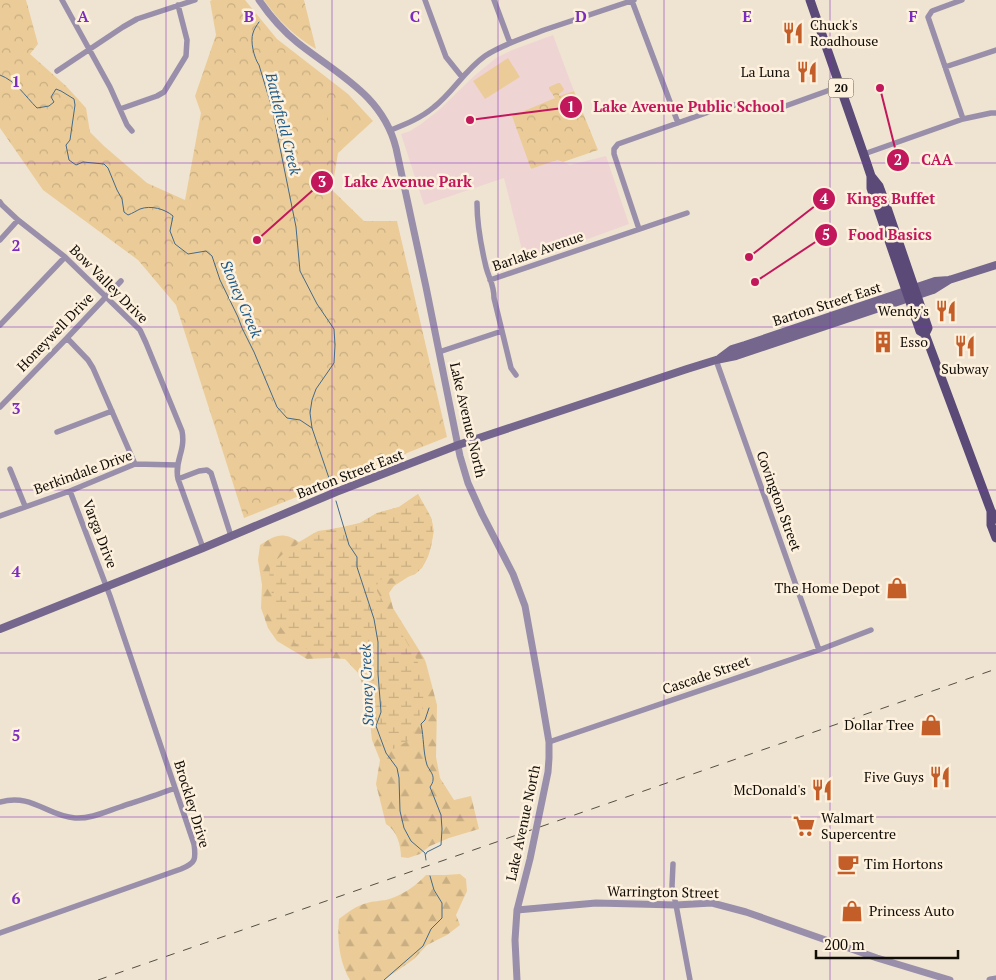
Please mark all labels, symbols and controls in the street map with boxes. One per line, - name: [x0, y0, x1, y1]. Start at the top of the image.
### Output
- text: A: [77, 5, 89, 27]
- text: B: [244, 5, 254, 27]
- text: C: [410, 5, 420, 27]
- text: D: [575, 5, 587, 27]
- text: E: [742, 5, 752, 27]
- text: F: [908, 5, 918, 27]
- place label: Chuck's Roadhouse: [810, 15, 878, 50]
- restaurant icon: Chuck's Roadhouse: [780, 20, 806, 46]
- restaurant icon: La Luna: [794, 59, 820, 85]
- place label: La Luna: [741, 62, 790, 81]
- water label: Battlefield Creek: [261, 69, 307, 178]
- text: 1: [11, 70, 21, 92]
- road number: 20: [828, 78, 854, 98]
- callout: Lake Avenue Public School: [558, 92, 795, 122]
- text: 1: [567, 96, 575, 116]
- text: Lake Avenue Public School: [593, 96, 785, 116]
- callout: CAA: [886, 145, 962, 175]
- text: 2: [894, 149, 902, 169]
- text: CAA: [921, 149, 953, 169]
- callout: Lake Avenue Park: [310, 167, 482, 197]
- text: 3: [318, 171, 326, 191]
- text: Lake Avenue Park: [344, 171, 472, 191]
- callout: Kings Buffet: [812, 184, 946, 214]
- text: 4: [820, 188, 829, 208]
- text: Kings Buffet: [847, 188, 935, 208]
- callout: Food Basics: [813, 220, 942, 250]
- text: 5: [822, 224, 830, 244]
- text: Food Basics: [848, 224, 932, 244]
- street label: Barlake Avenue: [490, 226, 586, 275]
- text: 2: [11, 234, 21, 256]
- street label: Bow Valley Drive: [66, 240, 153, 327]
- water label: Stoney Creek: [217, 257, 268, 341]
- street label: Barton Street East: [770, 277, 884, 330]
- street label: Honeywell Drive: [12, 288, 97, 375]
- restaurant icon: Wendy's: [933, 298, 959, 324]
- place label: Wendy's: [878, 301, 929, 320]
- building icon: Esso: [870, 329, 896, 355]
- place label: Esso: [900, 332, 928, 351]
- restaurant icon: Subway: [952, 333, 978, 359]
- place label: Subway: [941, 359, 990, 378]
- street label: Lake Avenue North: [446, 360, 491, 480]
- text: 3: [11, 397, 21, 419]
- street label: Barton Street East: [294, 444, 407, 503]
- street label: Berkindale Drive: [31, 445, 135, 498]
- street label: Covington Street: [753, 448, 807, 554]
- street label: Varga Drive: [79, 497, 122, 571]
- text: 4: [11, 560, 21, 582]
- shop icon: The Home Depot: [884, 575, 910, 601]
- place label: The Home Depot: [775, 578, 881, 597]
- water label: Stoney Creek: [355, 643, 377, 727]
- street label: Cascade Street: [660, 650, 753, 698]
- shop icon: Dollar Tree: [918, 712, 944, 738]
- place label: Dollar Tree: [844, 715, 914, 734]
- text: 5: [11, 724, 21, 746]
- street label: Brockley Drive: [170, 758, 215, 850]
- street label: Lake Avenue North: [501, 763, 544, 883]
- restaurant icon: Five Guys: [927, 764, 953, 790]
- place label: Five Guys: [864, 767, 924, 786]
- restaurant icon: McDonald's: [809, 777, 835, 803]
- place label: McDonald's: [734, 780, 806, 799]
- place label: Walmart Supercentre: [821, 808, 896, 843]
- supermarket icon: Walmart Supercentre: [791, 813, 817, 839]
- cafe icon: Tim Hortons: [835, 851, 861, 877]
- place label: Tim Hortons: [864, 854, 943, 873]
- street label: Warrington Street: [607, 881, 720, 902]
- text: 6: [11, 887, 21, 909]
- shop icon: Princess Auto: [839, 898, 865, 924]
- place label: Princess Auto: [869, 901, 955, 920]
- scale bar: [816, 928, 958, 960]
- text: 200 m: [824, 934, 865, 954]

